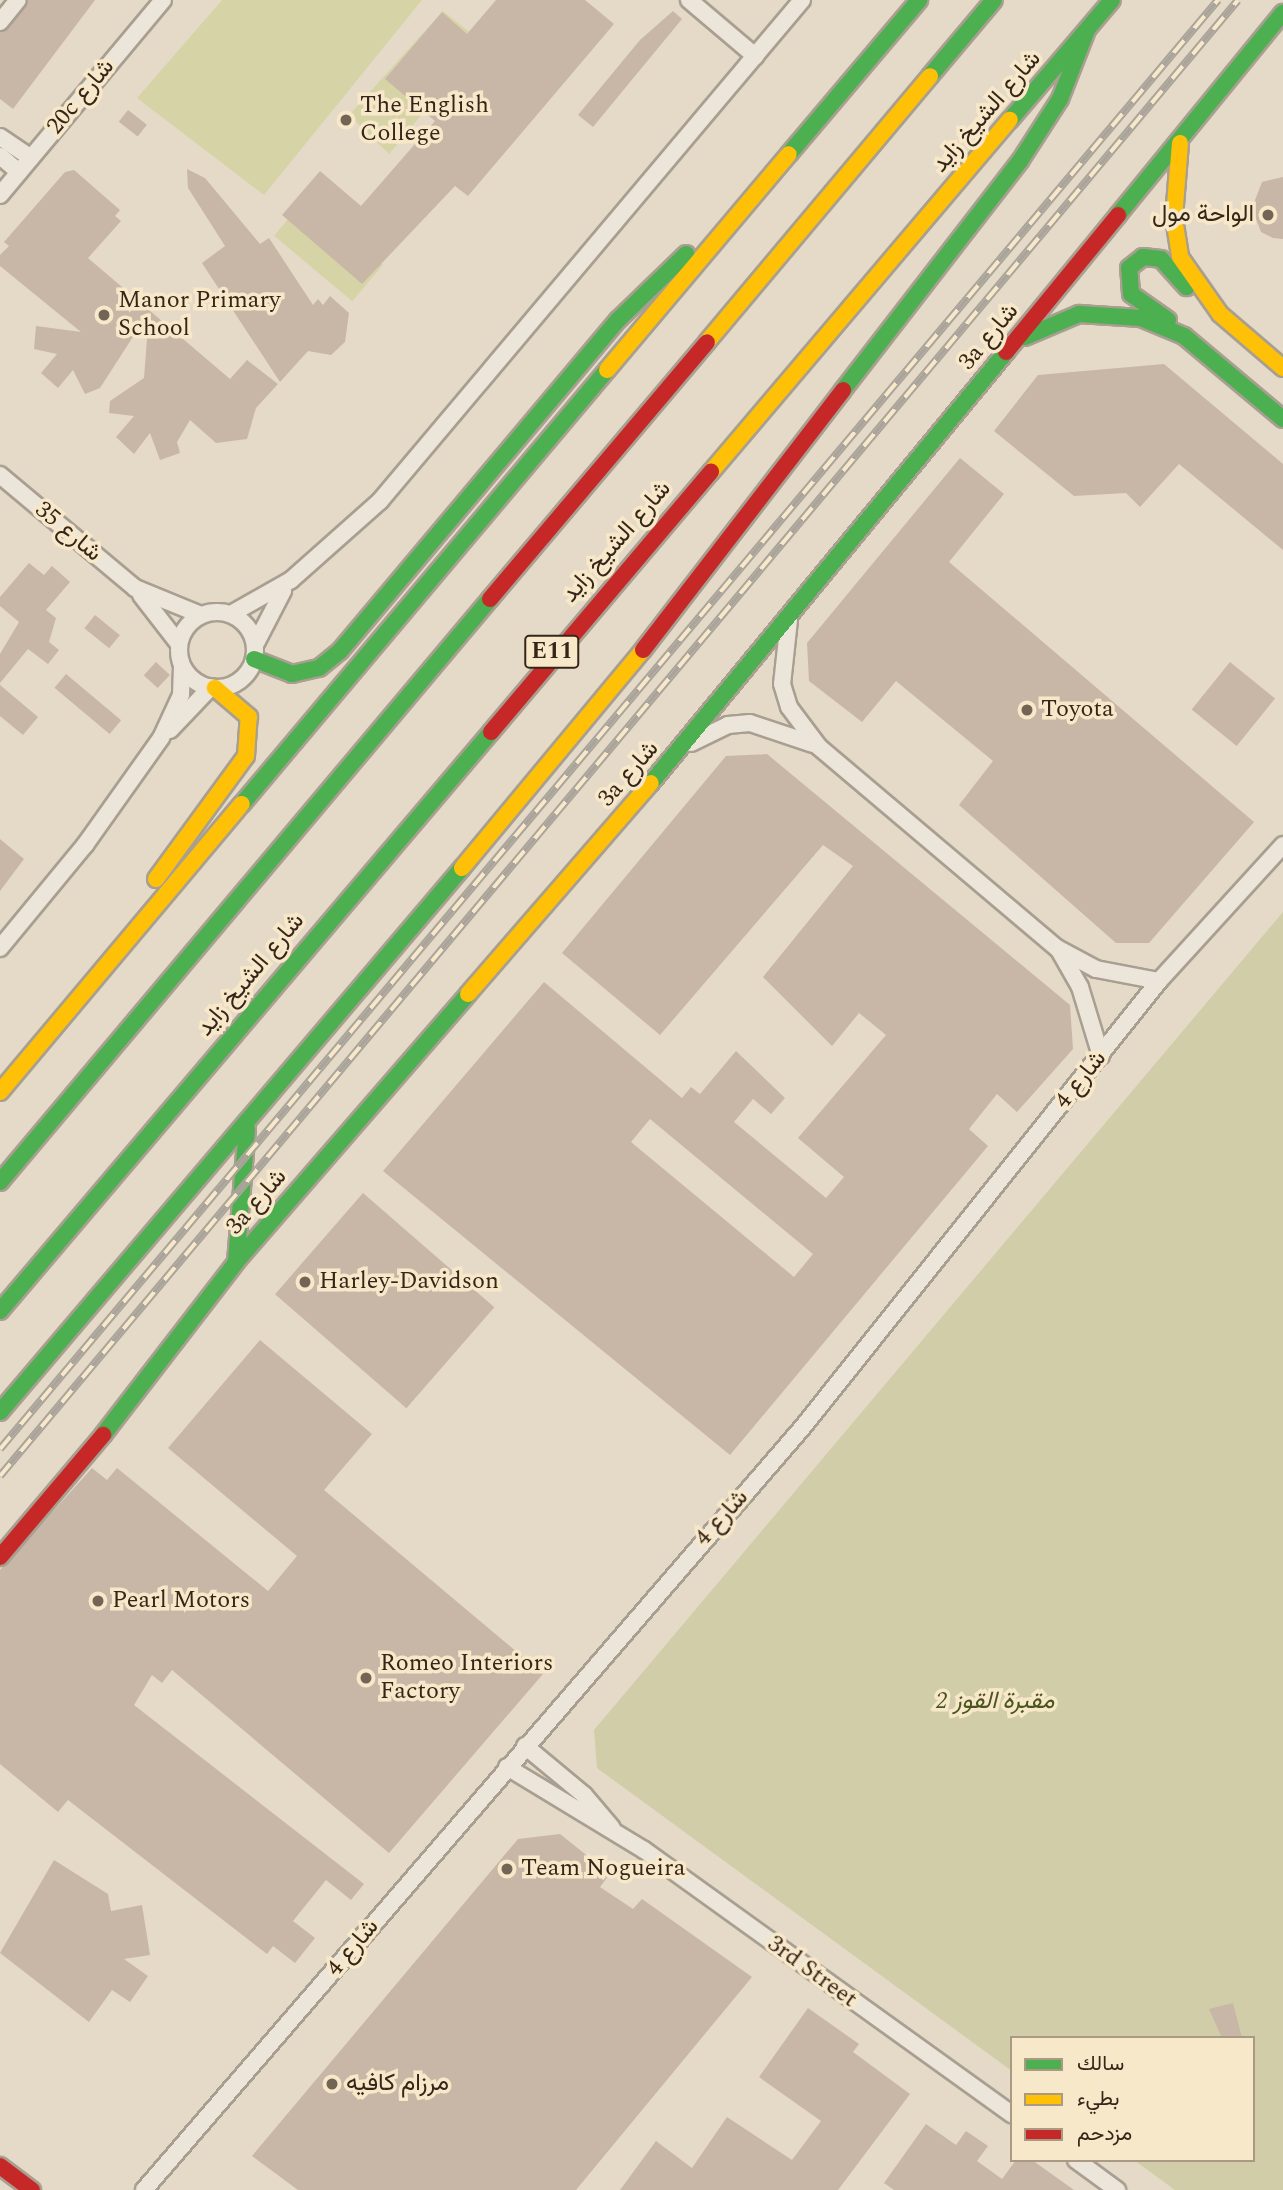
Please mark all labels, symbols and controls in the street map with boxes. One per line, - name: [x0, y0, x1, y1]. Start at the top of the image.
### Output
- street label: شارع الشيخ زايد: [926, 45, 1048, 179]
- street label: 20c شارع: [41, 53, 121, 141]
- place label: The English College: [360, 92, 489, 148]
- marker: The English College: [338, 112, 354, 128]
- place label: الواحة مول: [1152, 201, 1254, 229]
- marker: الواحة مول: [1260, 207, 1276, 223]
- place label: Manor Primary School: [118, 287, 281, 343]
- street label: 3a شارع: [953, 298, 1025, 376]
- marker: Manor Primary School: [96, 307, 112, 323]
- street label: شارع الشيخ زايد: [556, 475, 678, 609]
- street label: شارع 35: [29, 496, 107, 568]
- road number: E11: [524, 632, 580, 672]
- place label: Toyota: [1041, 696, 1114, 724]
- marker: Toyota: [1019, 702, 1035, 718]
- street label: 3a شارع: [593, 735, 665, 813]
- street label: شارع الشيخ زايد: [191, 908, 311, 1042]
- street label: شارع 4: [1049, 1045, 1113, 1115]
- street label: 3a شارع: [221, 1163, 293, 1241]
- place label: Harley-Davidson: [319, 1268, 499, 1296]
- marker: Harley-Davidson: [297, 1274, 313, 1290]
- street label: شارع 4: [689, 1484, 755, 1552]
- place label: Pearl Motors: [112, 1587, 250, 1615]
- marker: Pearl Motors: [90, 1593, 106, 1609]
- place label: Romeo Interiors Factory: [380, 1650, 553, 1706]
- marker: Romeo Interiors Factory: [358, 1670, 374, 1686]
- park label: مقبرة القوز 2: [936, 1688, 1054, 1716]
- place label: Team Nogueira: [521, 1855, 685, 1883]
- marker: Team Nogueira: [499, 1861, 515, 1877]
- street label: شارع 4: [321, 1913, 385, 1983]
- street label: 3rd Street: [761, 1930, 863, 2014]
- legend: [1010, 2036, 1255, 2162]
- text: سالك: [1077, 2048, 1124, 2080]
- place label: مرزام كافيه: [346, 2070, 449, 2098]
- marker: مرزام كافيه: [324, 2076, 340, 2092]
- text: بطيء: [1077, 2083, 1120, 2115]
- text: مزدحم: [1077, 2118, 1132, 2150]

